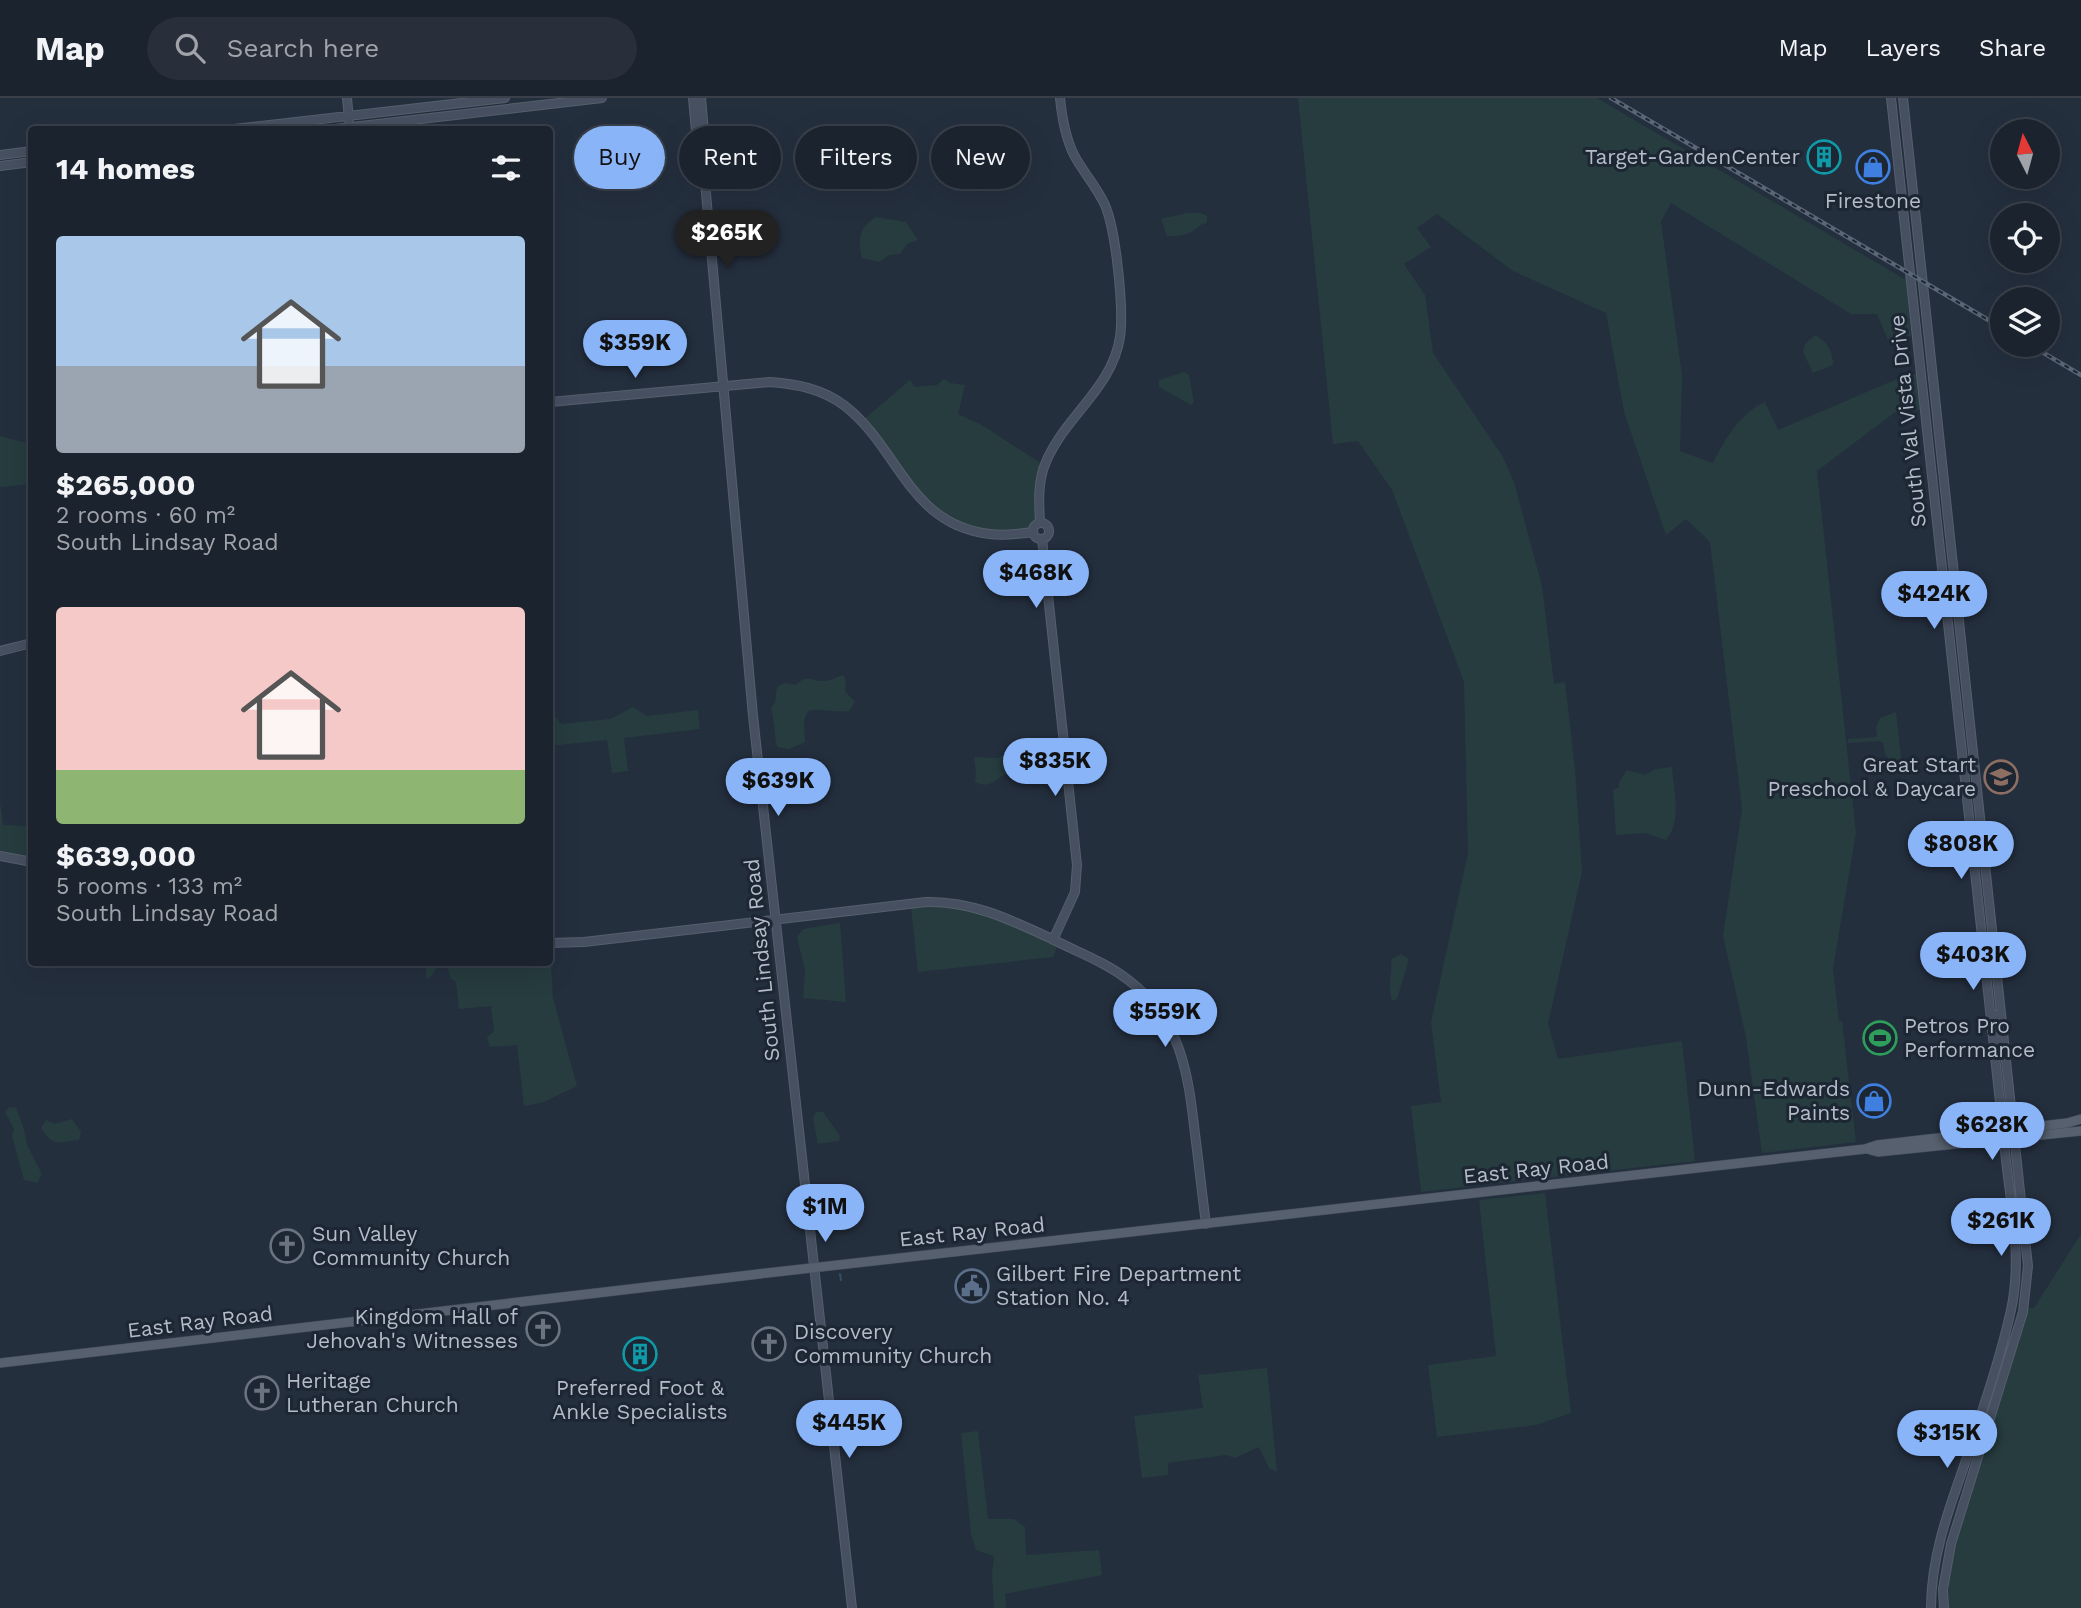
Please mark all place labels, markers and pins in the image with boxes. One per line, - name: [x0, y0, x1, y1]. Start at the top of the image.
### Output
- building icon: Target-GardenCenter: [1805, 138, 1843, 176]
- place label: Target-GardenCenter: [1585, 144, 1800, 169]
- shop icon: Firestone: [1854, 148, 1892, 186]
- place label: Firestone: [1825, 188, 1921, 213]
- pin: $265K: [678, 211, 776, 270]
- pin: $359K: [586, 320, 684, 380]
- pin: $468K: [987, 550, 1085, 610]
- pin: $424K: [1885, 572, 1983, 631]
- pin: $835K: [1006, 738, 1104, 798]
- place label: Great Start Preschool & Daycare: [1767, 752, 1976, 801]
- pin: $639K: [729, 758, 827, 818]
- school or university icon: Great Start Preschool & Daycare: [1982, 758, 2020, 796]
- pin: $808K: [1912, 822, 2010, 881]
- pin: $403K: [1924, 932, 2022, 992]
- pin: $559K: [1116, 990, 1214, 1049]
- place label: Petros Pro Performance: [1904, 1013, 2035, 1062]
- sports icon: Petros Pro Performance: [1861, 1019, 1899, 1057]
- place label: Dunn-Edwards Paints: [1697, 1076, 1850, 1125]
- shop icon: Dunn-Edwards Paints: [1855, 1082, 1893, 1120]
- pin: $628K: [1943, 1102, 2041, 1162]
- pin: $1M: [791, 1184, 859, 1244]
- pin: $261K: [1952, 1198, 2050, 1258]
- place label: Sun Valley Community Church: [312, 1221, 510, 1270]
- church icon: Sun Valley Community Church: [268, 1227, 306, 1265]
- place label: Gilbert Fire Department Station No. 4: [996, 1261, 1241, 1310]
- public building icon: Gilbert Fire Department Station No. 4: [953, 1267, 991, 1305]
- place label: Kingdom Hall of Jehovah's Witnesses: [306, 1304, 518, 1353]
- church icon: Kingdom Hall of Jehovah's Witnesses: [524, 1310, 562, 1348]
- place label: Discovery Community Church: [794, 1319, 992, 1368]
- church icon: Discovery Community Church: [750, 1325, 788, 1363]
- building icon: Preferred Foot & Ankle Specialists: [621, 1335, 659, 1373]
- place label: Heritage Lutheran Church: [286, 1368, 459, 1417]
- church icon: Heritage Lutheran Church: [243, 1374, 281, 1412]
- place label: Preferred Foot & Ankle Specialists: [552, 1375, 728, 1424]
- pin: $445K: [800, 1400, 898, 1460]
- pin: $315K: [1898, 1410, 1996, 1470]

